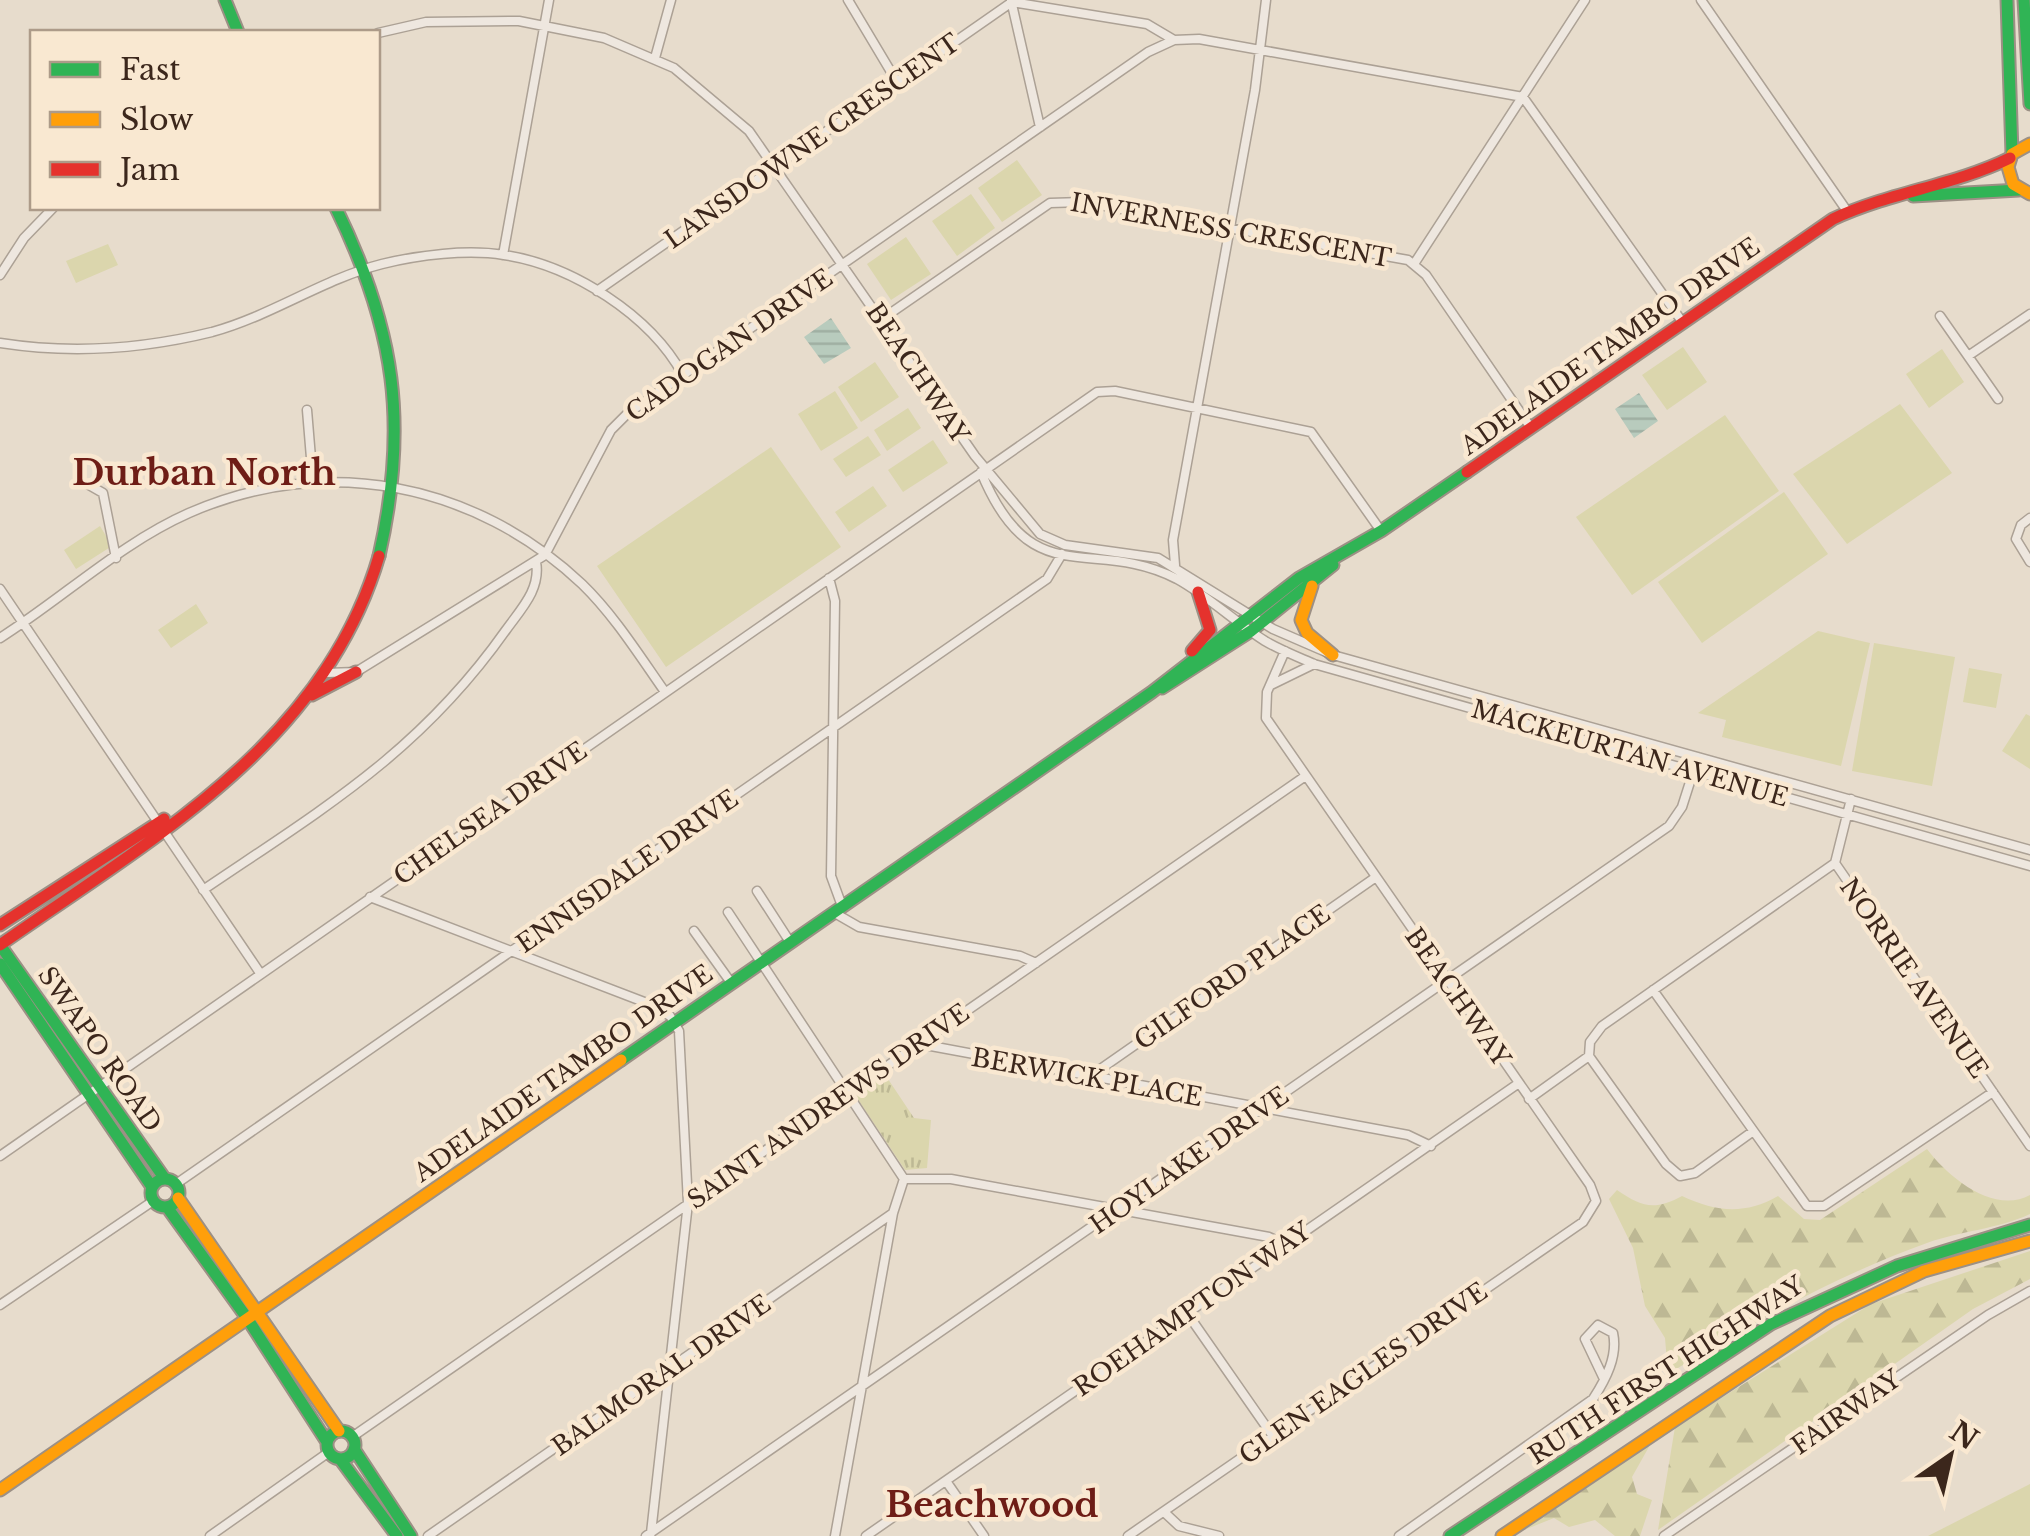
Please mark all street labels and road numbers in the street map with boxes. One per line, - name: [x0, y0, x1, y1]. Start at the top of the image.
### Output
- street label: LANSDOWNE CRESCENT: [659, 27, 966, 255]
- street label: INVERNESS CRESCENT: [1068, 187, 1394, 274]
- street label: ADELAIDE TAMBO DRIVE: [1454, 231, 1766, 462]
- street label: CADOGAN DRIVE: [620, 262, 839, 428]
- street label: BEACHWAY: [859, 297, 976, 450]
- street label: MACKEURTAN AVENUE: [1468, 693, 1792, 814]
- street label: CHELSEA DRIVE: [388, 735, 593, 892]
- street label: ENNISDALE DRIVE: [510, 783, 744, 960]
- street label: NORRIE AVENUE: [1833, 872, 1994, 1084]
- street label: GILFORD PLACE: [1128, 898, 1336, 1057]
- street label: BEACHWAY: [1398, 922, 1517, 1073]
- street label: ADELAIDE TAMBO DRIVE: [407, 958, 719, 1189]
- street label: SWAPO ROAD: [31, 961, 168, 1138]
- street label: SAINT ANDREWS DRIVE: [681, 997, 975, 1216]
- street label: BERWICK PLACE: [969, 1042, 1205, 1113]
- street label: HOYLAKE DRIVE: [1084, 1080, 1295, 1241]
- street label: ROEHAMPTON WAY: [1068, 1215, 1318, 1403]
- street label: RUTH FIRST HIGHWAY: [1523, 1269, 1810, 1471]
- street label: GLEN EAGLES DRIVE: [1233, 1276, 1493, 1471]
- street label: BALMORAL DRIVE: [546, 1288, 777, 1463]
- street label: FAIRWAY: [1785, 1363, 1908, 1461]

